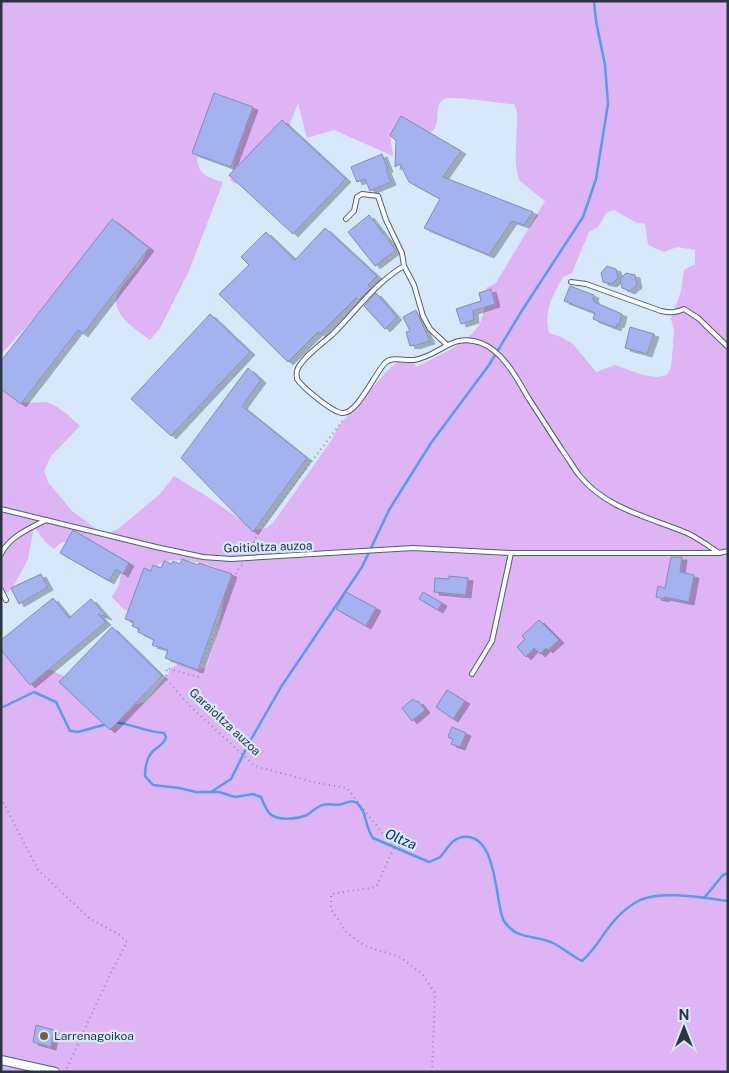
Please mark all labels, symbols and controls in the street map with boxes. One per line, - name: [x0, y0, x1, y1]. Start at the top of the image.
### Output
- street label: Goitioltza auzoa: [223, 538, 313, 556]
- street label: Garaioltza auzoa: [187, 685, 263, 759]
- water label: Oltza: [383, 825, 419, 853]
- north arrow: [659, 1003, 709, 1053]
- text: N: [679, 1007, 689, 1023]
- place label: Larrenagoikoa: [54, 1029, 134, 1043]
- marker: Larrenagoikoa: [38, 1030, 50, 1042]

